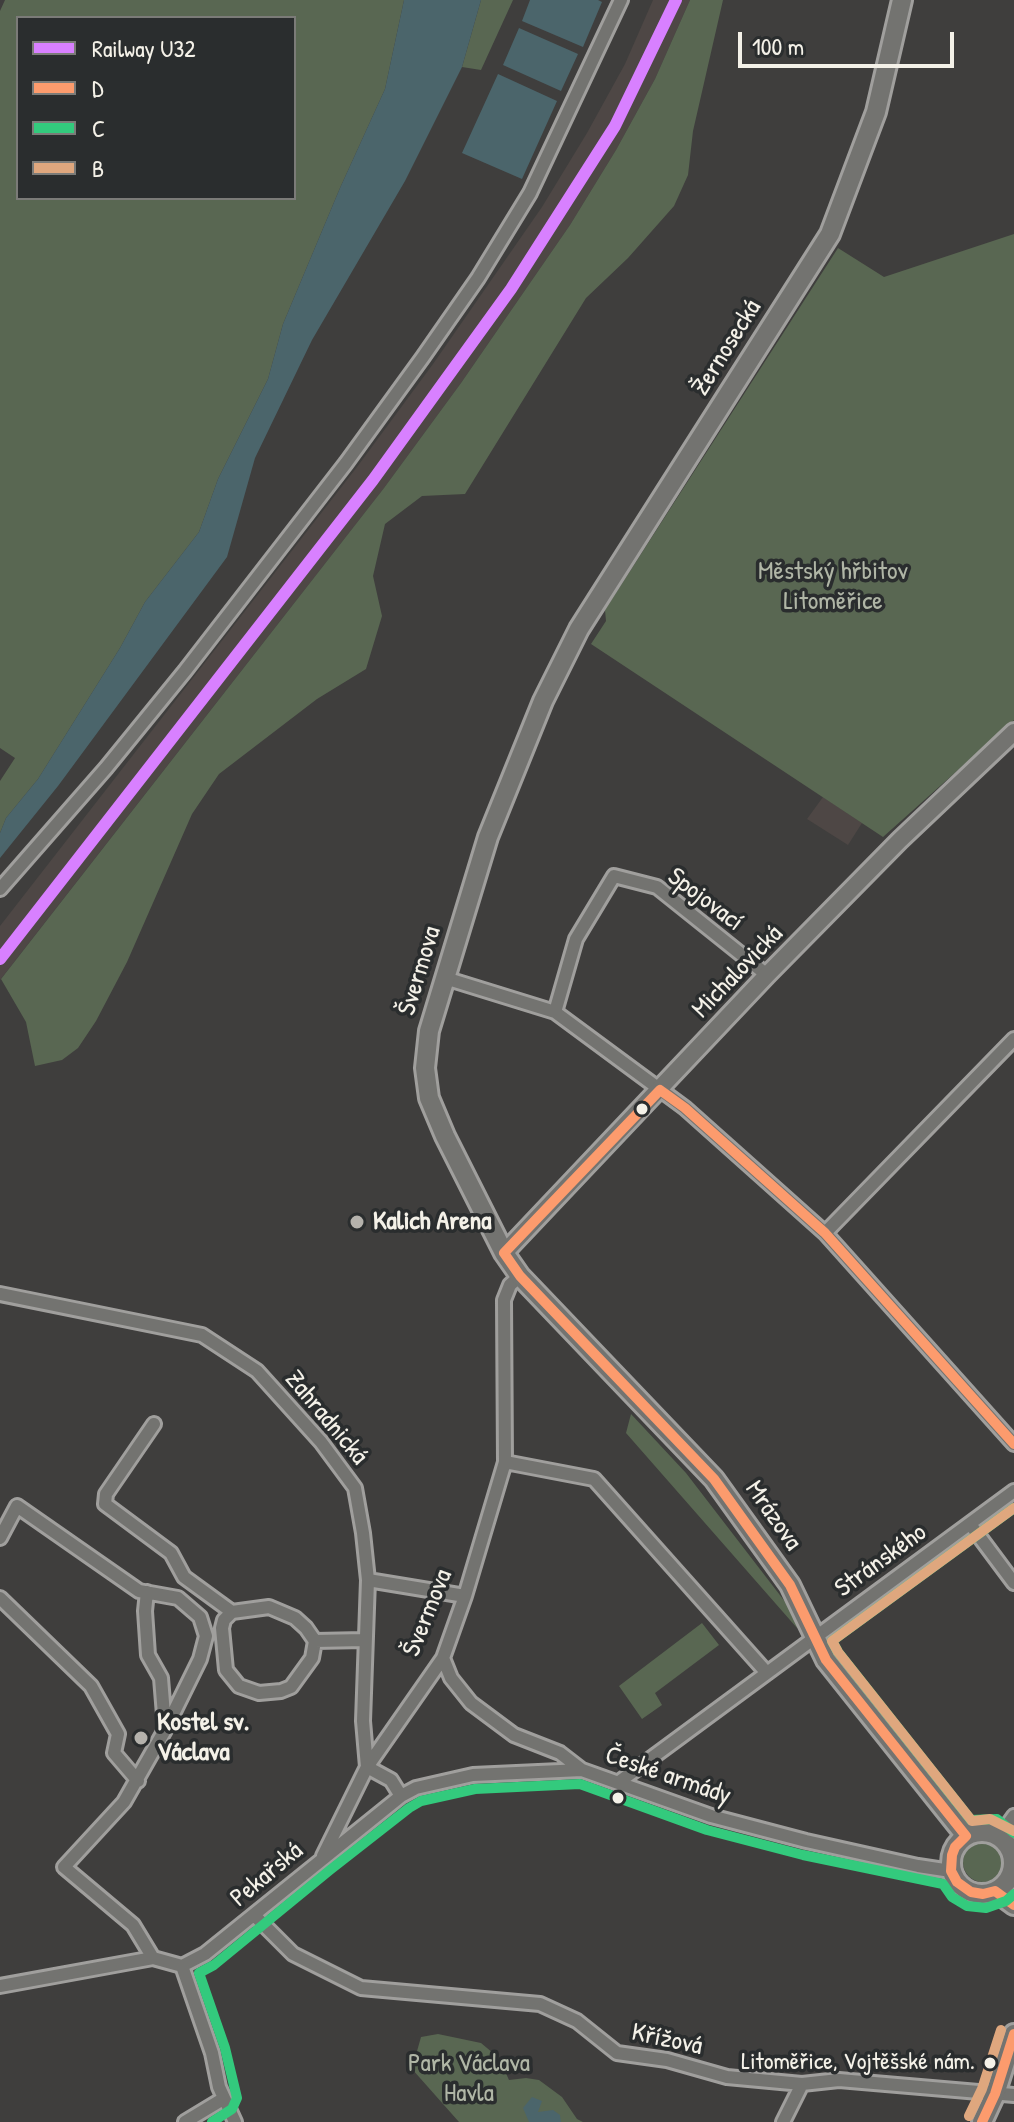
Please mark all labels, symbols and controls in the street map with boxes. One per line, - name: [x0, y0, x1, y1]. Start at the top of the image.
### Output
- legend: [16, 16, 296, 200]
- scale bar: [742, 16, 958, 66]
- text: 100 m: [752, 30, 804, 62]
- text: Railway U32: [92, 32, 195, 64]
- text: D: [92, 72, 103, 104]
- text: C: [92, 112, 105, 144]
- text: B: [92, 152, 104, 184]
- street label: Žernosecká: [685, 294, 769, 402]
- park label: Městský hřbitov Litoměřice: [758, 556, 908, 618]
- street label: Spojovací: [661, 861, 749, 939]
- street label: Michalovická: [686, 919, 790, 1025]
- street label: Švermova: [392, 923, 448, 1019]
- unlabelled marker: [634, 1101, 650, 1117]
- place label: Kalich Arena: [373, 1206, 492, 1238]
- marker: Kalich Arena: [348, 1213, 366, 1231]
- street label: Zahradnická: [278, 1365, 374, 1471]
- street label: Mrázova: [738, 1475, 808, 1557]
- street label: Stránského: [829, 1517, 933, 1605]
- street label: Švermova: [396, 1565, 460, 1661]
- place label: Kostel sv. Václava: [157, 1707, 249, 1768]
- marker: Kostel sv. Václava: [132, 1729, 150, 1747]
- street label: České armády: [601, 1740, 735, 1812]
- unlabelled marker: [610, 1790, 626, 1806]
- street label: Pekařská: [224, 1836, 310, 1914]
- street label: Křížová: [629, 2017, 705, 2063]
- park label: Park Václava Havla: [408, 2048, 530, 2110]
- place label: Litoměřice, Vojtěšské nám.: [741, 2049, 975, 2077]
- marker: Litoměřice, Vojtěšské nám.: [982, 2055, 998, 2071]

